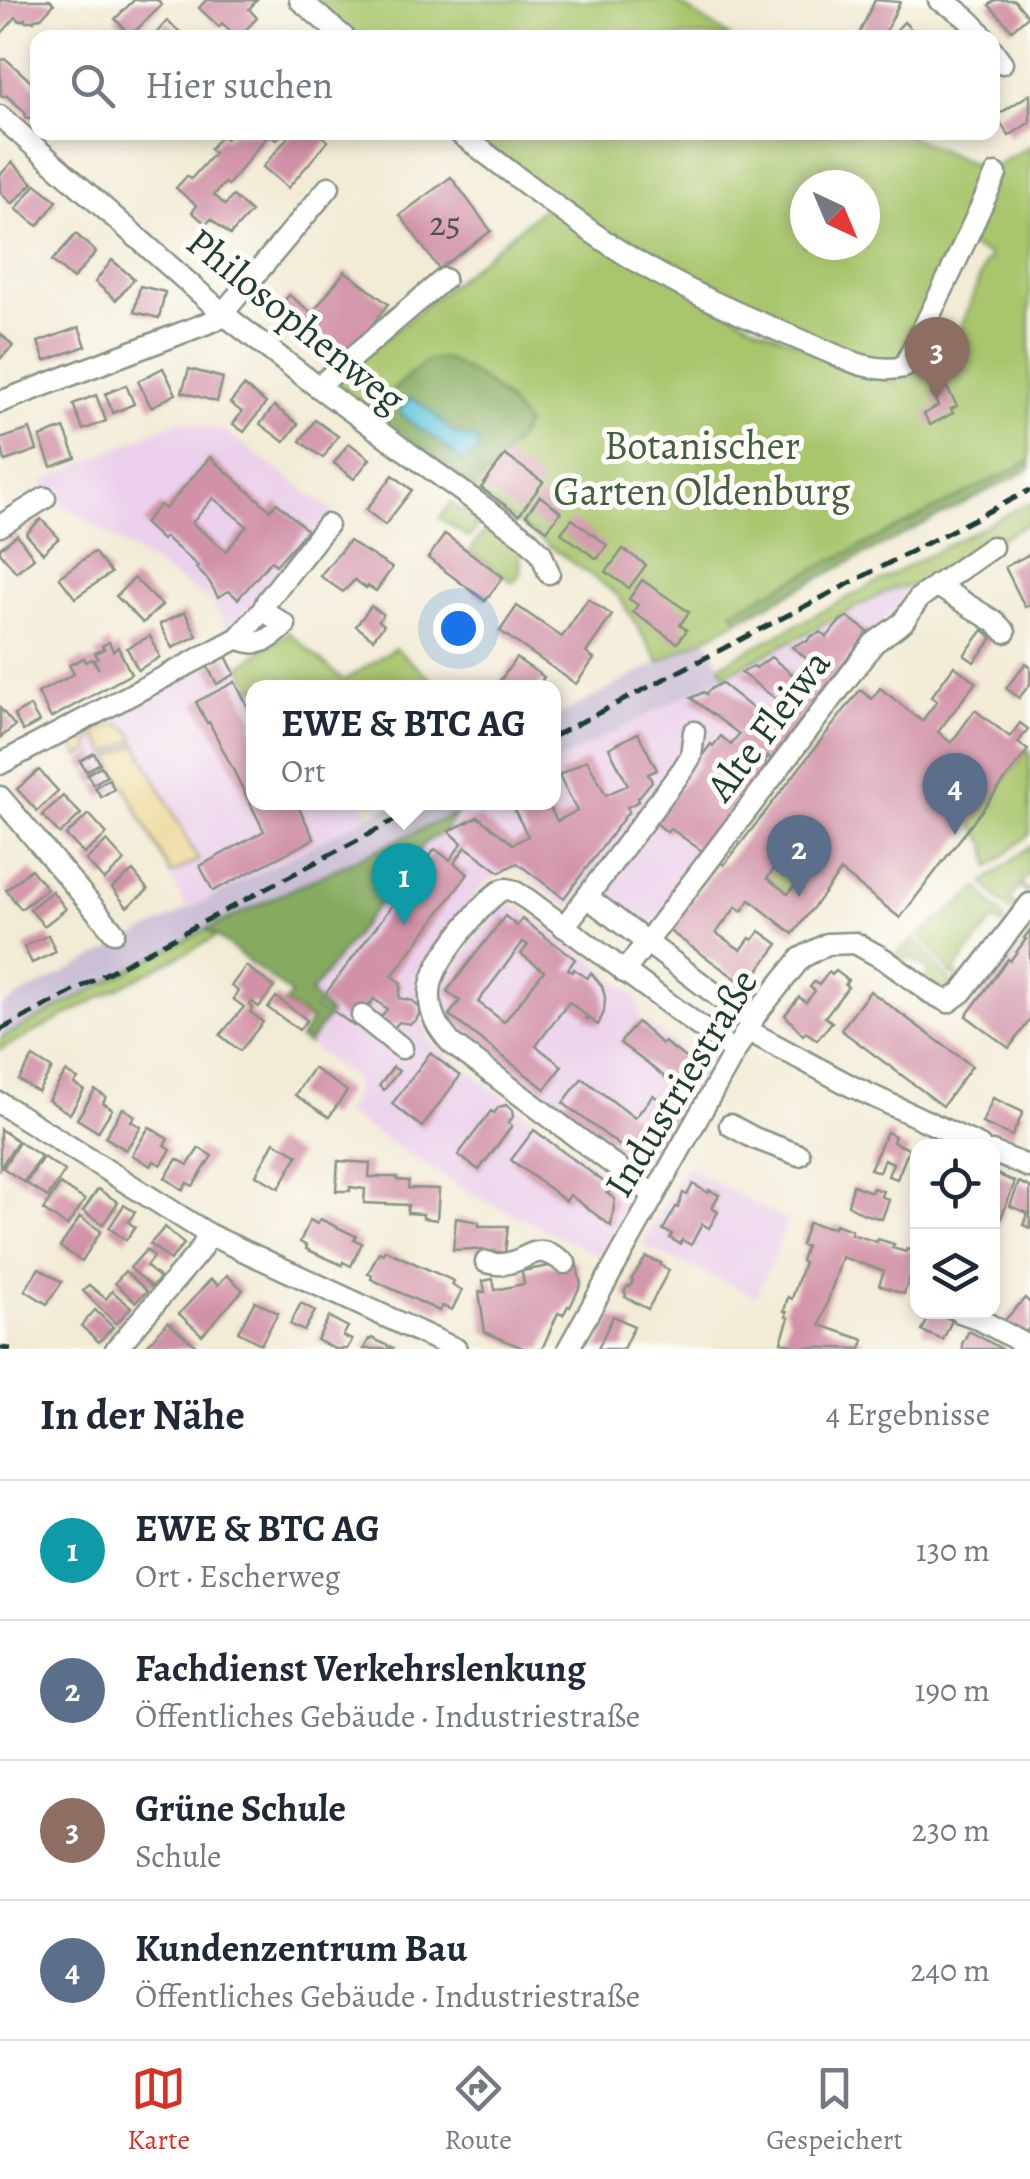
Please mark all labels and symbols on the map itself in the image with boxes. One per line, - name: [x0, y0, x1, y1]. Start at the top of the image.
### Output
- north arrow: [790, 170, 880, 260]
- house number: 25: [429, 199, 461, 247]
- street label: Philosophenweg: [175, 215, 417, 425]
- pin: 3: [904, 316, 970, 399]
- park label: Botanischer Garten Oldenburg: [553, 418, 851, 519]
- your location: [433, 603, 484, 654]
- street label: Alte Fleiwa: [692, 637, 843, 813]
- pin: 4: [922, 752, 988, 835]
- pin: 2: [766, 814, 832, 897]
- pin: 1: [372, 842, 436, 925]
- street label: Industriestraße: [591, 959, 771, 1207]

